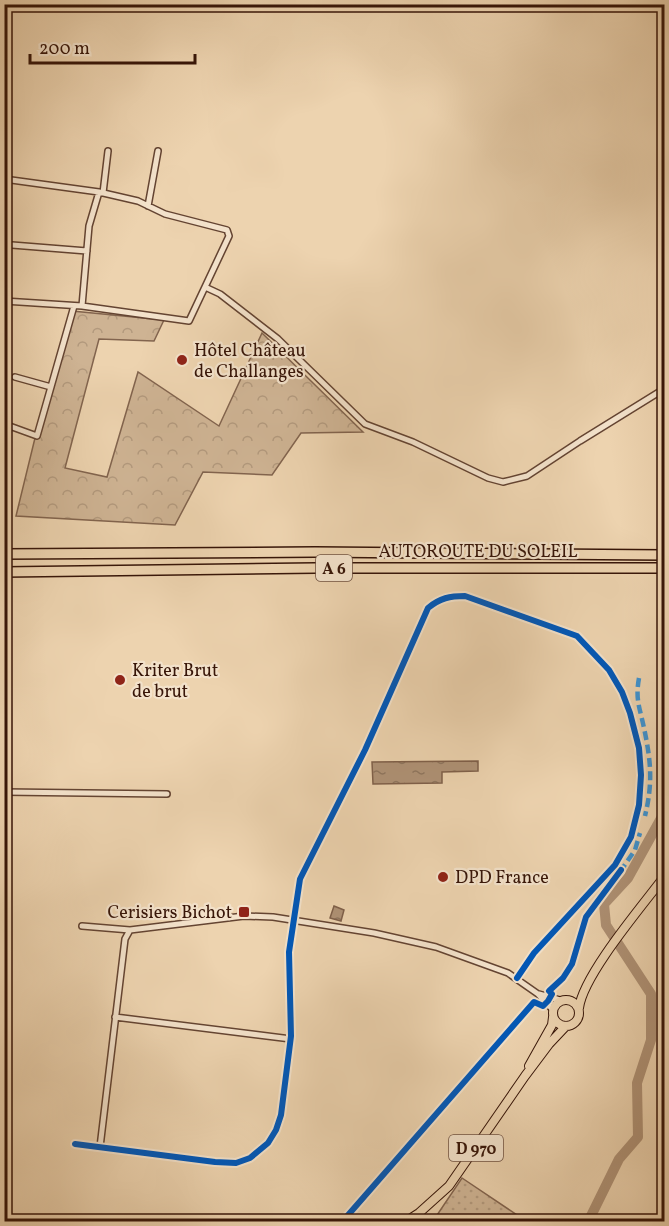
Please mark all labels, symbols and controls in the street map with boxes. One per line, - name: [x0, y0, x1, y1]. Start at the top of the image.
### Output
- scale bar: [30, 27, 195, 65]
- text: 200 m: [39, 37, 90, 62]
- place label: Hôtel Château de Challanges: [194, 339, 306, 385]
- marker: Hôtel Château de Challanges: [175, 353, 189, 367]
- street label: AUTOROUTE DU SOLEIL: [378, 540, 578, 565]
- road number: A 6: [316, 555, 352, 581]
- place label: Kriter Brut de brut: [132, 659, 218, 705]
- marker: Kriter Brut de brut: [113, 673, 127, 687]
- place label: DPD France: [455, 866, 549, 891]
- marker: DPD France: [436, 870, 450, 884]
- place label: Cerisiers Bichot: [107, 901, 232, 926]
- marker: Cerisiers Bichot: [237, 905, 251, 919]
- road number: D 970: [449, 1135, 503, 1161]

